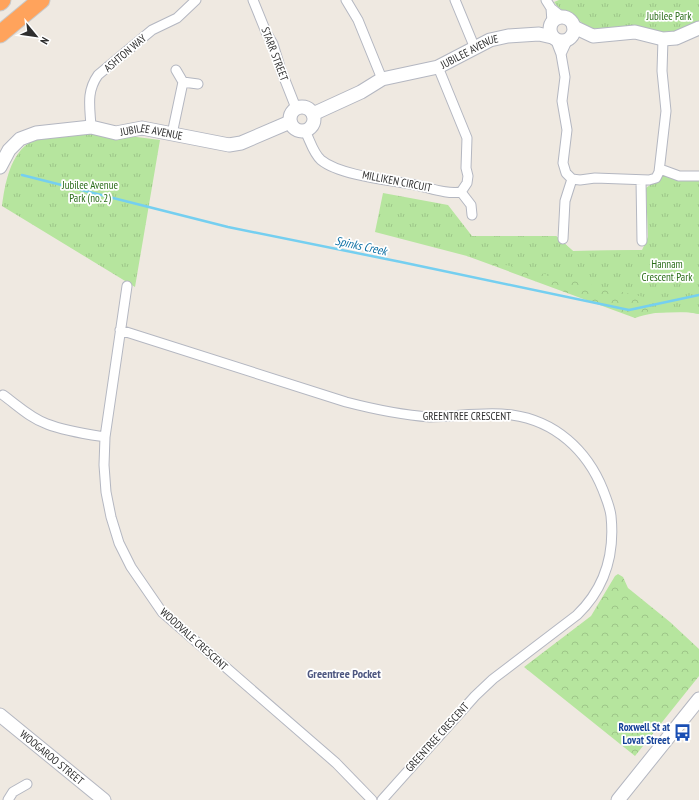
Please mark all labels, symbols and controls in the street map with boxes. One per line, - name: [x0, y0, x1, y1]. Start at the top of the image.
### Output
- park label: Jubilee Park: [646, 9, 692, 23]
- north arrow: [16, 16, 56, 56]
- street label: STARR STREET: [258, 25, 292, 83]
- street label: ASHTON WAY: [101, 31, 149, 75]
- street label: JUBILEE AVENUE: [437, 31, 500, 72]
- text: N: [37, 35, 52, 47]
- street label: JUBILEE AVENUE: [118, 121, 184, 143]
- street label: MILLIKEN CIRCUIT: [361, 167, 433, 195]
- park label: Jubilee Avenue Park (no. 2): [61, 178, 118, 205]
- water label: Spinks Creek: [334, 233, 390, 259]
- park label: Hannam Crescent Park: [642, 257, 693, 284]
- street label: GREENTREE CRESCENT: [423, 409, 511, 423]
- street label: WOODVALE CRESCENT: [157, 605, 231, 673]
- district label: Greentree Pocket: [307, 666, 381, 681]
- street label: GREENTREE CRESCENT: [402, 699, 472, 775]
- place label: Roxwell St at Lovat Street: [619, 720, 671, 747]
- bus stop icon: Roxwell St at Lovat Street: [673, 723, 693, 743]
- street label: WOOGAROO STREET: [17, 727, 87, 788]

